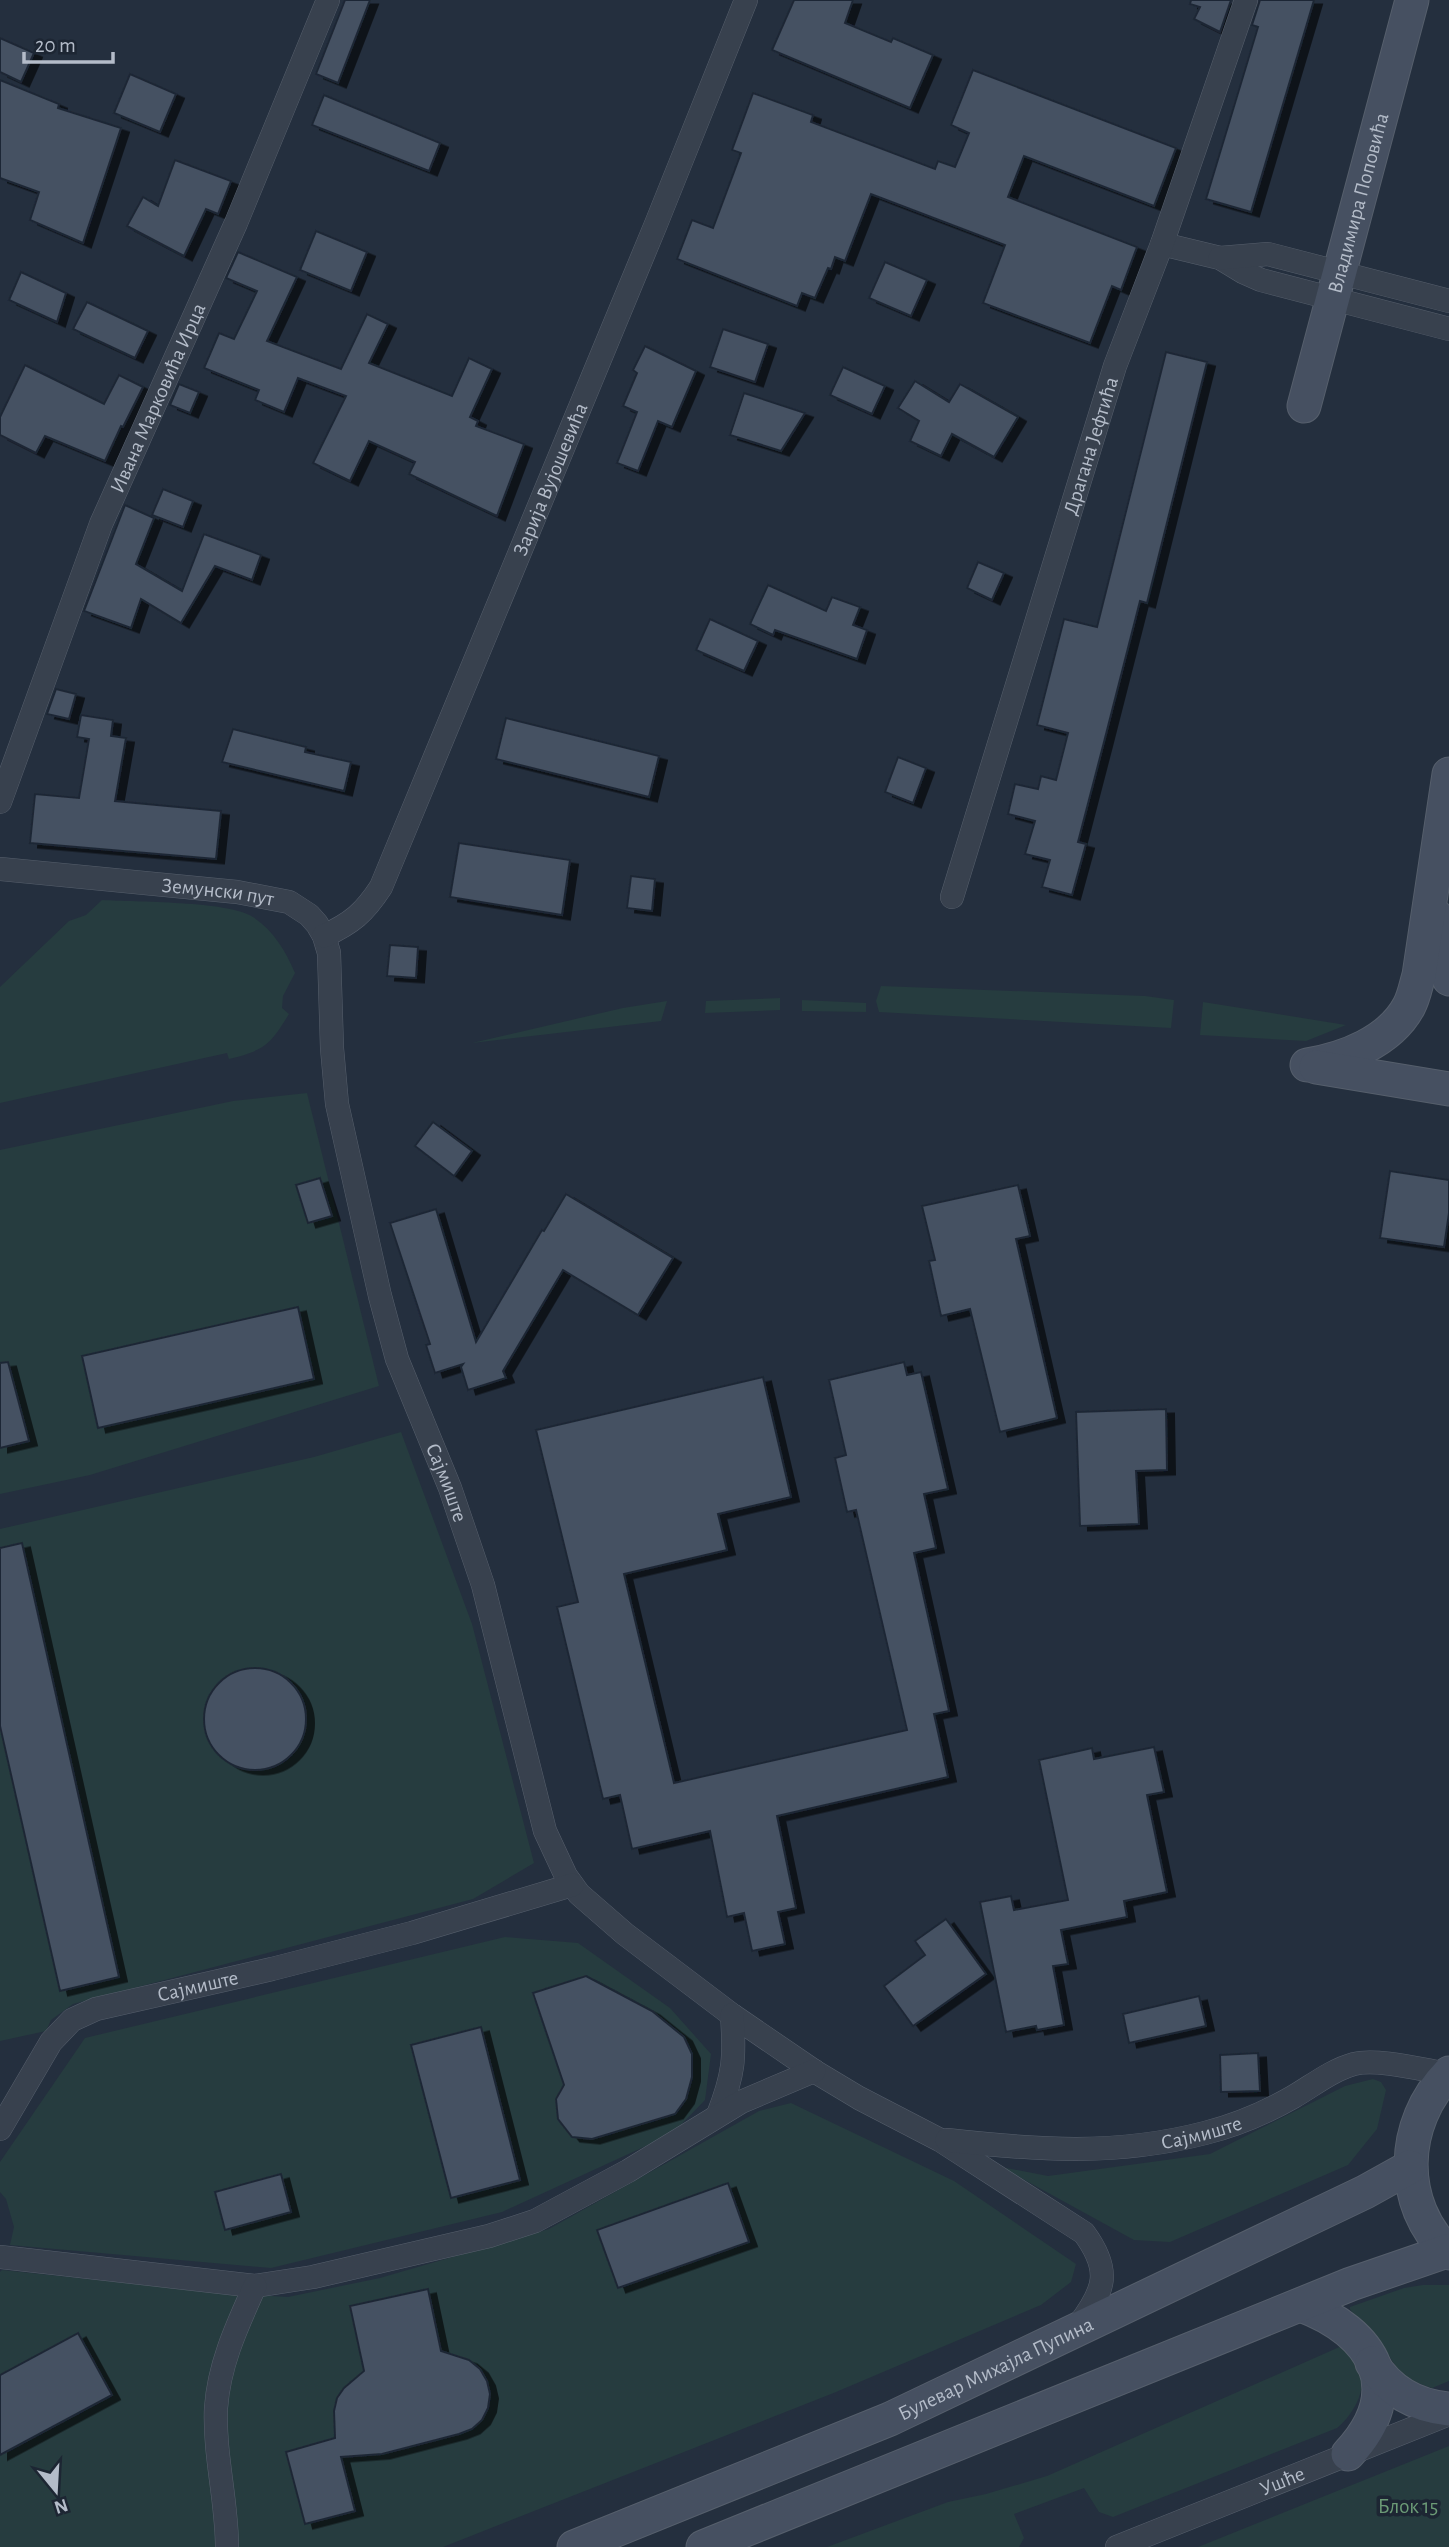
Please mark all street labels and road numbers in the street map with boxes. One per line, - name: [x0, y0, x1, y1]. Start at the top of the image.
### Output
- street label: Владимира Поповића: [1324, 110, 1393, 296]
- street label: Ивана Марковића Ирца: [106, 300, 210, 496]
- street label: Драгана Јефтића: [1060, 374, 1122, 517]
- street label: Зарија Вујошевића: [510, 400, 592, 559]
- street label: Земунски пут: [161, 875, 276, 910]
- street label: Сајмиште: [422, 1440, 471, 1525]
- street label: Сајмиште: [155, 1967, 240, 2006]
- street label: Сајмиште: [1159, 2112, 1245, 2153]
- street label: Булевар Михајла Пупина: [895, 2313, 1097, 2425]
- street label: Ушће: [1257, 2463, 1308, 2500]

